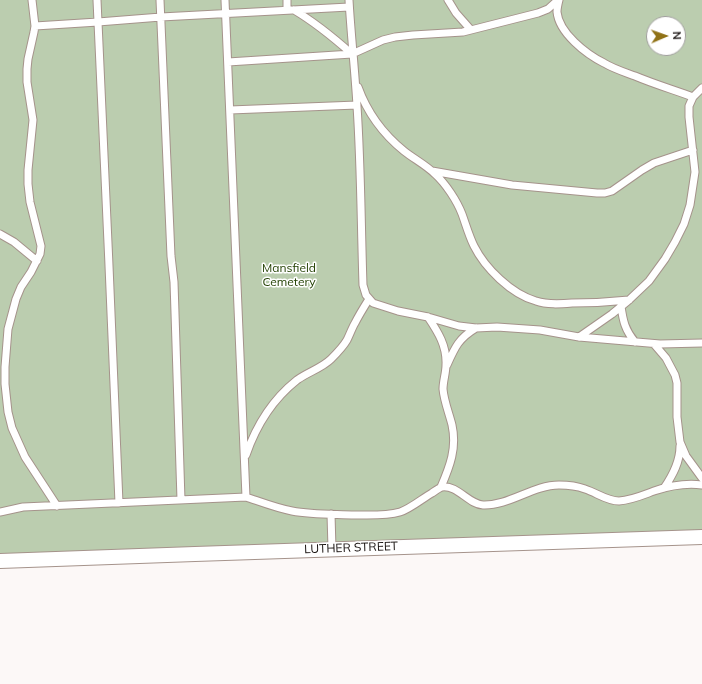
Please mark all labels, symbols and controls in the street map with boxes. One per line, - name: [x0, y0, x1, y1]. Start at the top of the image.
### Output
- north arrow: [646, 16, 686, 56]
- text: N: [670, 31, 684, 40]
- park label: Mansfield Cemetery: [262, 261, 316, 289]
- street label: LUTHER STREET: [304, 539, 398, 557]

